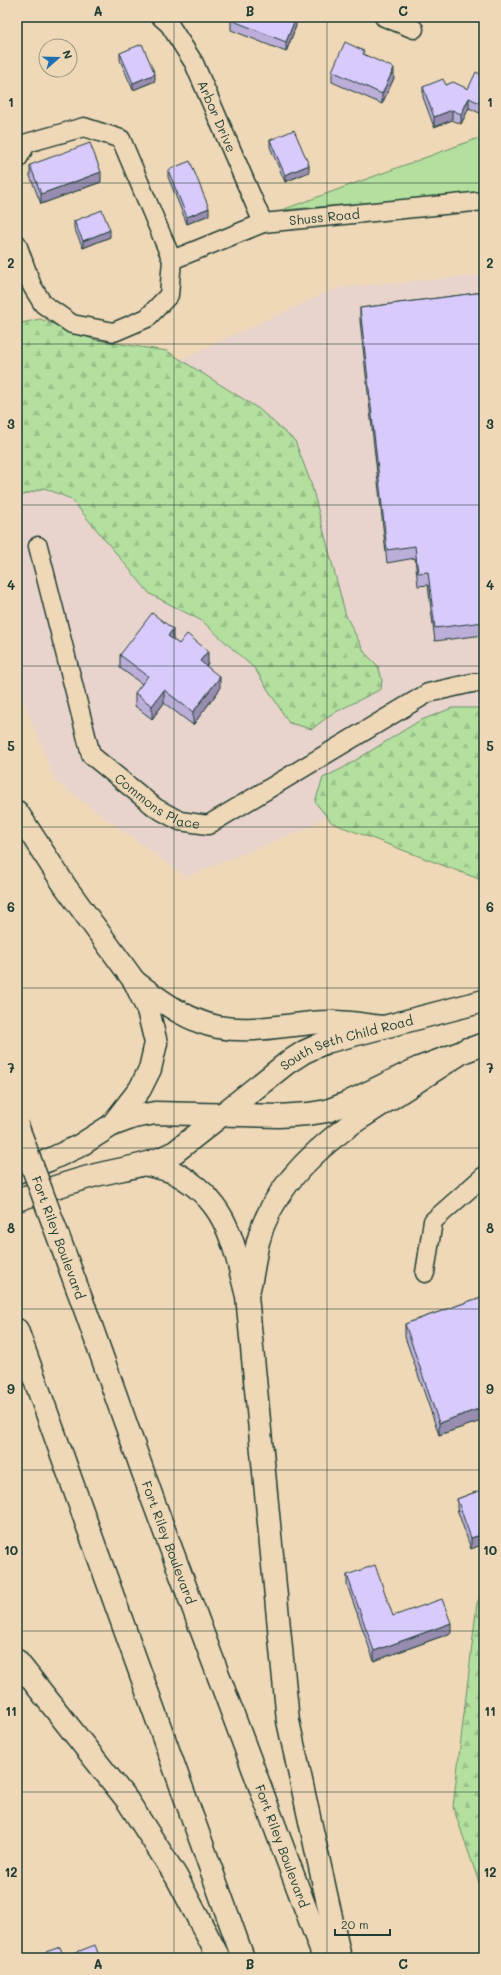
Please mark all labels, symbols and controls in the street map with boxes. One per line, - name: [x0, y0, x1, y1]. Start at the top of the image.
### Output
- text: A: [93, 2, 103, 19]
- text: B: [246, 2, 255, 19]
- text: C: [398, 2, 408, 19]
- north arrow: [38, 38, 78, 78]
- text: N: [59, 48, 76, 61]
- street label: Arbor Drive: [194, 78, 240, 155]
- text: 1: [8, 93, 14, 110]
- text: 1: [487, 93, 493, 110]
- street label: Shuss Road: [288, 204, 361, 228]
- text: 2: [7, 254, 15, 271]
- text: 2: [486, 254, 494, 271]
- text: 3: [7, 415, 15, 432]
- text: 3: [486, 415, 494, 432]
- text: 4: [7, 576, 15, 593]
- text: 4: [486, 576, 494, 593]
- text: 5: [7, 737, 15, 754]
- text: 5: [486, 737, 494, 754]
- street label: Commons Place: [112, 769, 201, 832]
- text: 6: [7, 898, 15, 915]
- text: 6: [486, 898, 494, 915]
- street label: South Seth Child Road: [276, 1011, 415, 1074]
- text: 7: [7, 1059, 15, 1076]
- text: 7: [486, 1059, 494, 1076]
- street label: Fort Riley Boulevard: [29, 1173, 90, 1301]
- text: 8: [7, 1219, 15, 1236]
- text: 8: [486, 1219, 494, 1236]
- text: 9: [7, 1380, 15, 1397]
- text: 9: [486, 1380, 494, 1397]
- street label: Fort Riley Boulevard: [139, 1478, 200, 1606]
- text: 10: [4, 1541, 18, 1558]
- text: 10: [483, 1541, 497, 1558]
- text: 11: [5, 1702, 17, 1719]
- text: 11: [484, 1702, 496, 1719]
- street label: Fort Riley Boulevard: [252, 1782, 313, 1910]
- text: 12: [4, 1863, 18, 1880]
- text: 12: [483, 1863, 497, 1880]
- scale bar: [335, 1911, 390, 1937]
- text: 20 m: [341, 1916, 369, 1932]
- text: A: [93, 1955, 103, 1972]
- text: B: [246, 1955, 255, 1972]
- text: C: [398, 1955, 408, 1972]

